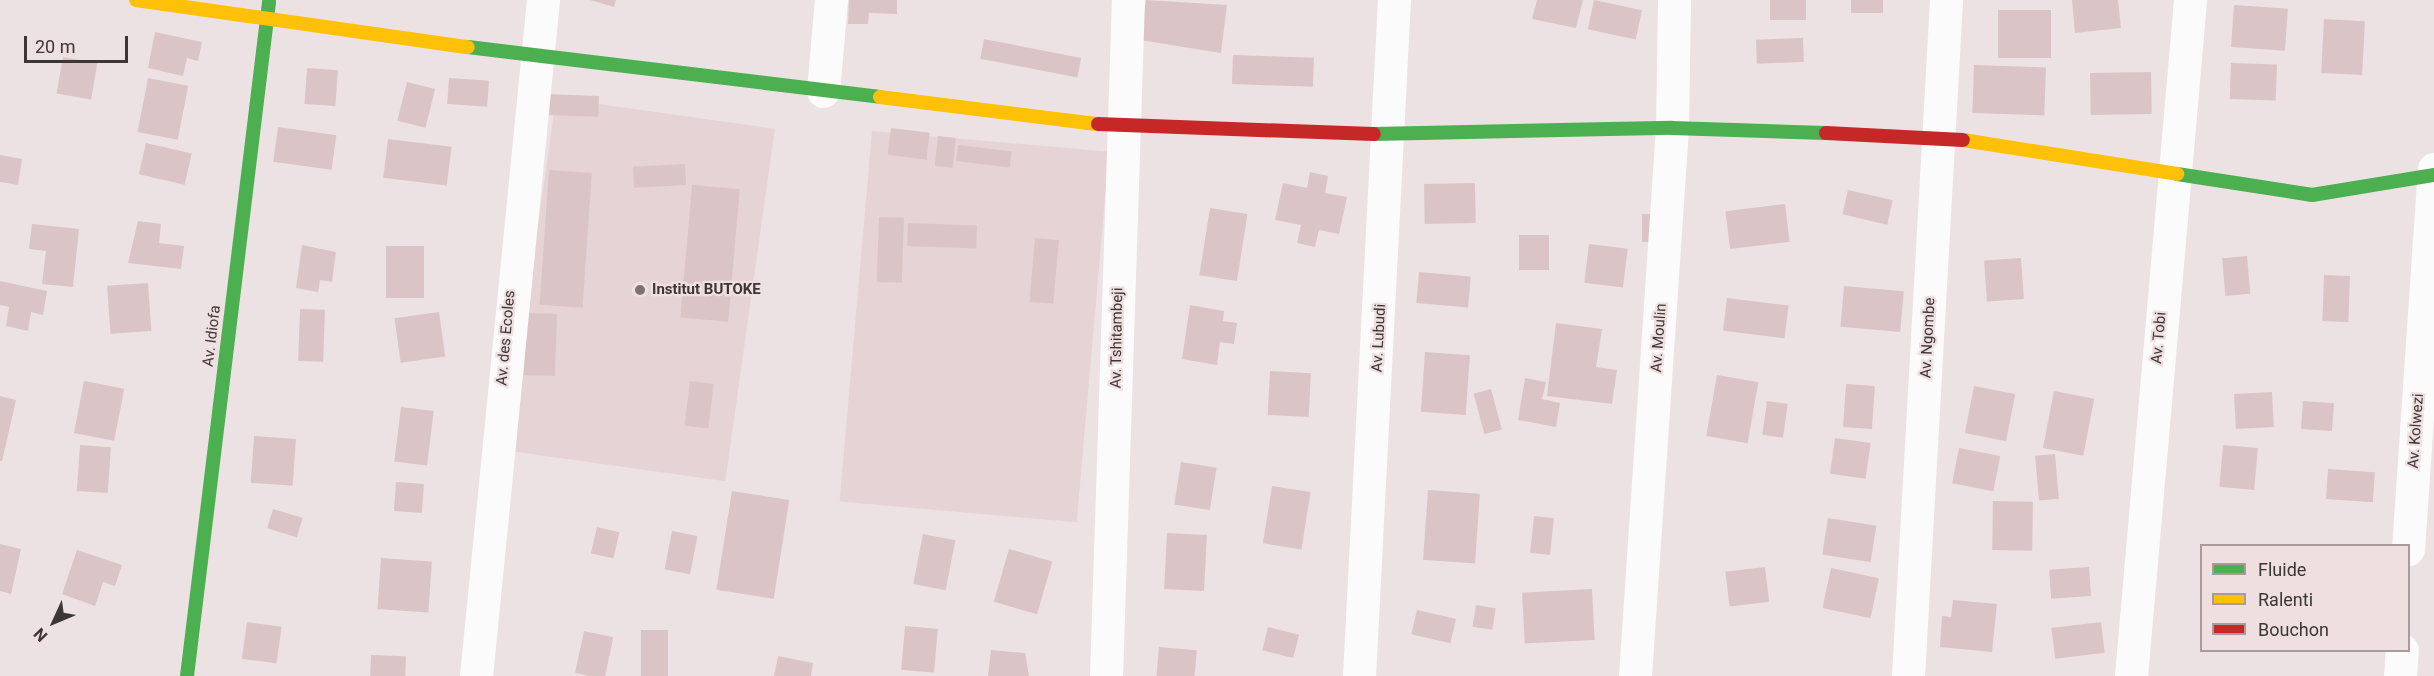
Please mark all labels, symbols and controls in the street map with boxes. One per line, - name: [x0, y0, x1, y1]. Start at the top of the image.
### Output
- scale bar: [27, 24, 130, 62]
- text: 20 m: [35, 36, 75, 57]
- place label: Institut BUTOKE: [652, 281, 761, 299]
- marker: Institut BUTOKE: [633, 283, 647, 297]
- street label: Av. Tshitambeji: [1107, 287, 1127, 389]
- street label: Av. des Ecoles: [493, 290, 519, 386]
- street label: Av. Ngombe: [1917, 297, 1939, 379]
- street label: Av. Lubudi: [1368, 303, 1390, 373]
- street label: Av. Moulin: [1648, 303, 1670, 373]
- street label: Av. Idiofa: [199, 304, 225, 368]
- street label: Av. Tobi: [2148, 311, 2170, 365]
- street label: Av. Kolwezi: [2404, 393, 2428, 469]
- legend: [2200, 544, 2410, 652]
- text: Fluide: [2258, 559, 2306, 580]
- text: Ralenti: [2258, 589, 2313, 610]
- north arrow: [24, 592, 84, 652]
- text: Bouchon: [2258, 619, 2329, 640]
- text: N: [30, 624, 51, 646]

